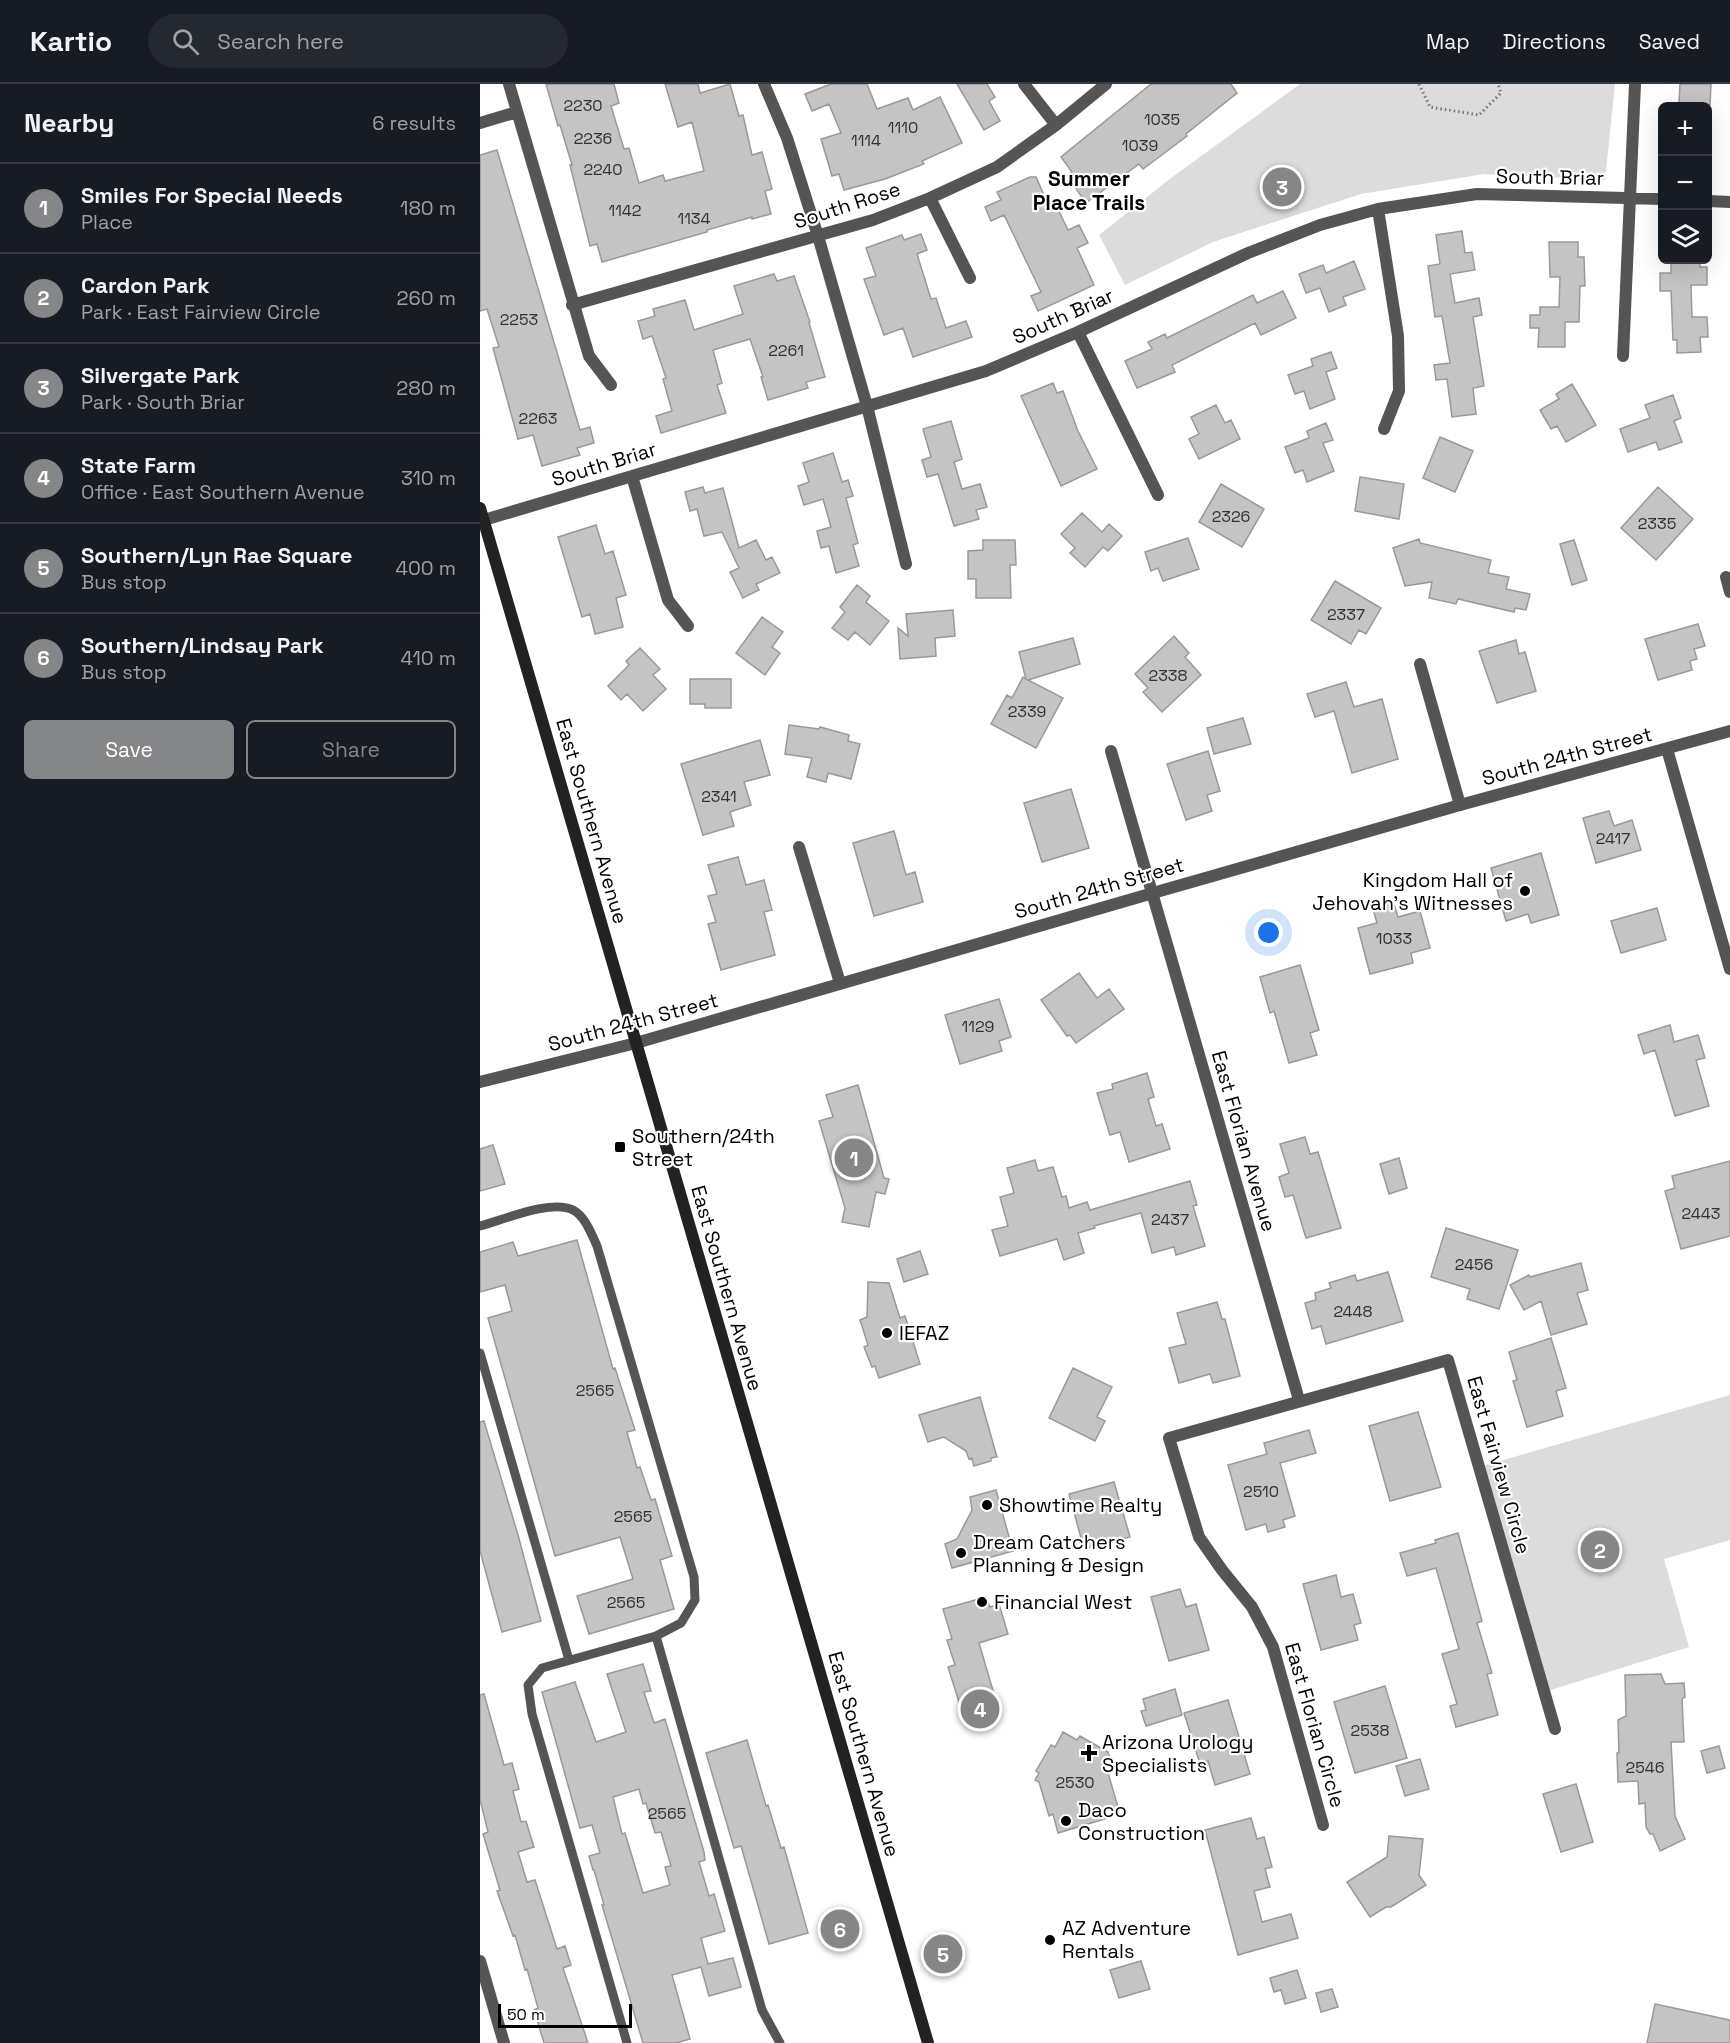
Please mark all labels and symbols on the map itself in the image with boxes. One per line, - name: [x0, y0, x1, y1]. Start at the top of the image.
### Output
- house number: 2230: [563, 95, 603, 116]
- house number: 1035: [1144, 109, 1180, 130]
- house number: 1110: [888, 117, 918, 138]
- house number: 2236: [574, 128, 612, 149]
- house number: 1114: [851, 130, 881, 151]
- house number: 1039: [1122, 135, 1158, 156]
- house number: 2240: [583, 159, 623, 180]
- street label: South Briar: [1496, 163, 1604, 191]
- pin: 3: [1262, 164, 1302, 210]
- district label: Summer Place Trails: [1033, 165, 1145, 216]
- street label: South Rose: [790, 176, 904, 234]
- house number: 1142: [608, 200, 642, 221]
- house number: 1134: [677, 208, 711, 229]
- street label: South Briar: [1008, 282, 1118, 350]
- house number: 2253: [500, 309, 538, 330]
- house number: 2261: [768, 340, 804, 361]
- house number: 2263: [519, 408, 557, 429]
- street label: South Briar: [548, 436, 660, 492]
- house number: 2326: [1212, 506, 1250, 527]
- house number: 2335: [1638, 513, 1676, 534]
- house number: 2337: [1327, 604, 1365, 625]
- house number: 2338: [1149, 665, 1187, 686]
- house number: 2339: [1008, 701, 1046, 722]
- street label: East Southern Avenue: [550, 715, 634, 927]
- street label: South 24th Street: [1479, 721, 1655, 791]
- house number: 2341: [701, 786, 737, 807]
- house number: 2417: [1596, 828, 1630, 849]
- street label: South 24th Street: [1011, 851, 1187, 925]
- place label: Kingdom Hall of Jehovah's Witnesses: [1312, 867, 1513, 916]
- marker: Kingdom Hall of Jehovah's Witnesses: [1518, 884, 1532, 898]
- your location: [1254, 918, 1283, 947]
- house number: 1033: [1376, 928, 1412, 949]
- street label: South 24th Street: [545, 987, 721, 1057]
- house number: 1129: [962, 1016, 994, 1037]
- street label: East Florian Avenue: [1206, 1047, 1282, 1235]
- place label: Southern/24th Street: [632, 1123, 775, 1172]
- pin: 1: [834, 1136, 874, 1180]
- marker: Southern/24th Street: [613, 1140, 627, 1154]
- street label: East Southern Avenue: [685, 1182, 769, 1394]
- house number: 2443: [1682, 1203, 1720, 1224]
- house number: 2437: [1151, 1209, 1189, 1230]
- house number: 2456: [1455, 1254, 1493, 1275]
- house number: 2448: [1333, 1301, 1373, 1322]
- place label: IEFAZ: [899, 1320, 949, 1346]
- marker: IEFAZ: [880, 1326, 894, 1340]
- street label: East Fairview Circle: [1461, 1373, 1537, 1557]
- house number: 2565: [576, 1380, 614, 1401]
- house number: 2510: [1243, 1481, 1279, 1502]
- place label: Showtime Realty: [999, 1492, 1162, 1518]
- marker: Showtime Realty: [980, 1498, 994, 1512]
- house number: 2565: [614, 1506, 652, 1527]
- pin: 2: [1580, 1528, 1620, 1572]
- place label: Dream Catchers Planning & Design: [973, 1529, 1144, 1578]
- marker: Dream Catchers Planning & Design: [954, 1546, 968, 1560]
- place label: Financial West: [994, 1589, 1133, 1615]
- house number: 2565: [607, 1592, 645, 1613]
- marker: Financial West: [975, 1595, 989, 1609]
- street label: East Florian Circle: [1279, 1640, 1351, 1810]
- street label: East Southern Avenue: [822, 1648, 906, 1860]
- pin: 4: [960, 1686, 1000, 1732]
- house number: 2538: [1351, 1720, 1389, 1741]
- place label: Arizona Urology Specialists: [1102, 1729, 1254, 1778]
- marker: Arizona Urology Specialists: [1080, 1744, 1098, 1762]
- house number: 2546: [1625, 1757, 1665, 1778]
- house number: 2530: [1055, 1772, 1095, 1793]
- place label: Daco Construction: [1078, 1797, 1205, 1846]
- house number: 2565: [648, 1803, 686, 1824]
- marker: Daco Construction: [1059, 1814, 1073, 1828]
- pin: 6: [820, 1906, 860, 1952]
- place label: AZ Adventure Rentals: [1062, 1915, 1191, 1964]
- pin: 5: [924, 1932, 962, 1976]
- marker: AZ Adventure Rentals: [1043, 1933, 1057, 1947]
- scale bar: [498, 2001, 632, 2028]

